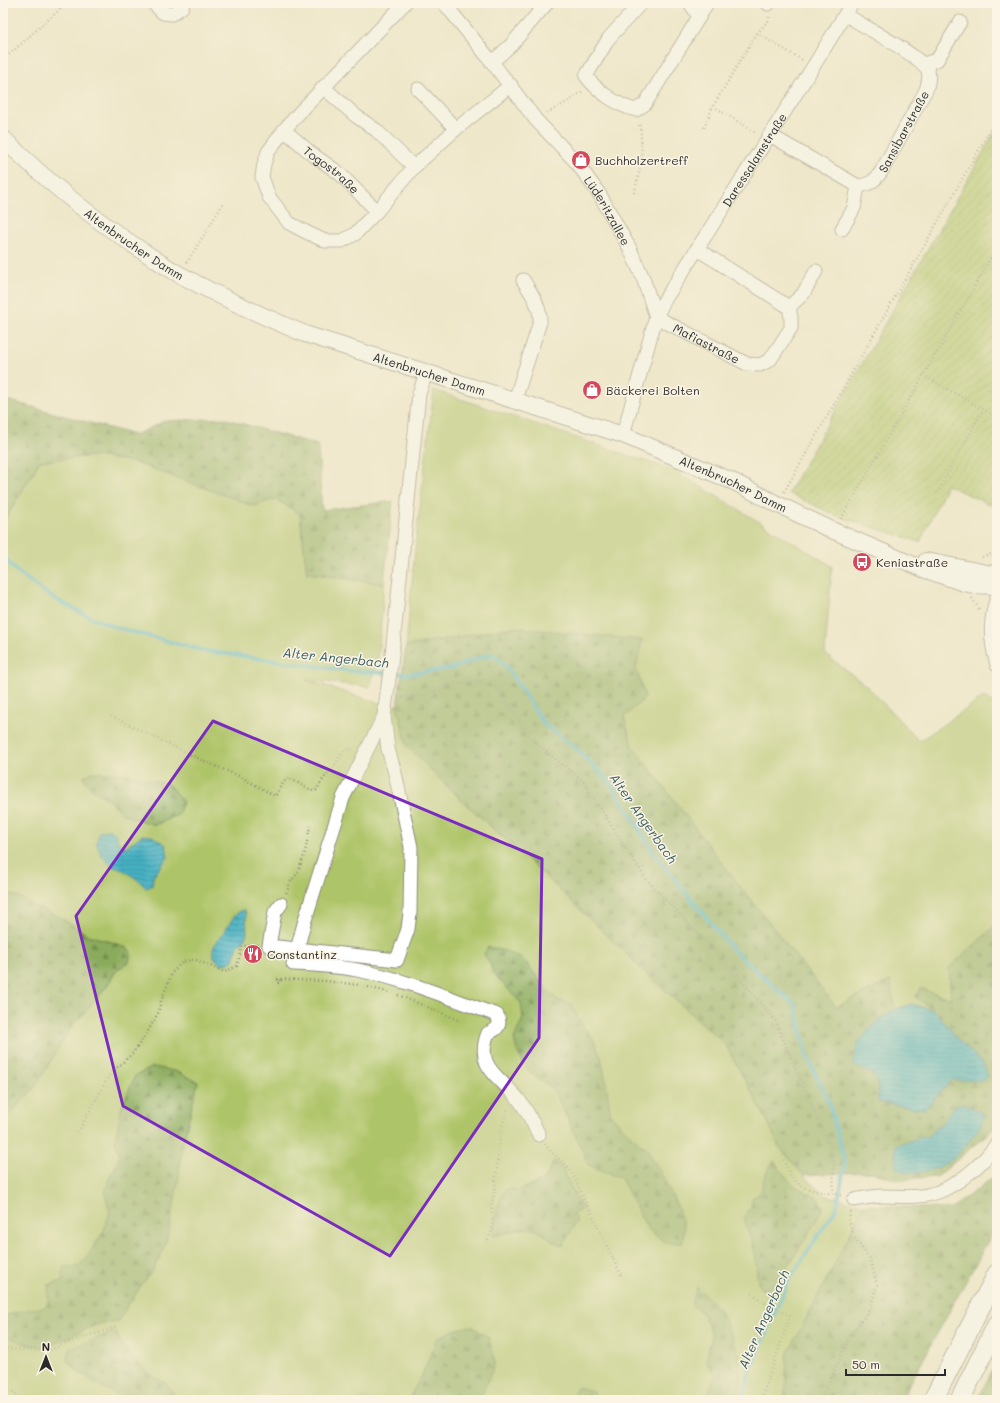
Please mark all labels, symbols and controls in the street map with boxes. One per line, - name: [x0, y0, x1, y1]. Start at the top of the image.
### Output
- street label: Sansibarstraße: [874, 88, 932, 175]
- street label: Daressalamstraße: [718, 110, 790, 210]
- street label: Togostraße: [300, 142, 363, 197]
- shop icon: Buchholzertreff: [570, 149, 592, 171]
- place label: Buchholzertreff: [595, 152, 688, 168]
- street label: Lüderitzallee: [581, 173, 634, 248]
- street label: Altenbrucher Damm: [81, 204, 187, 283]
- street label: Mafiastraße: [671, 319, 743, 367]
- street label: Altenbrucher Damm: [371, 348, 487, 399]
- shop icon: Bäckerei Bolten: [581, 379, 603, 401]
- place label: Bäckerei Bolten: [606, 382, 700, 398]
- street label: Altenbrucher Damm: [677, 452, 790, 516]
- bus stop icon: Keniastraße: [851, 551, 873, 573]
- place label: Keniastraße: [876, 554, 948, 570]
- water label: Alter Angerbach: [282, 643, 390, 671]
- water label: Alter Angerbach: [607, 770, 681, 866]
- restaurant icon: Constantinz: [242, 943, 264, 965]
- place label: Constantinz: [267, 946, 337, 962]
- water label: Alter Angerbach: [734, 1267, 792, 1371]
- north arrow: [26, 1337, 66, 1377]
- text: N: [42, 1339, 50, 1354]
- scale bar: [846, 1351, 945, 1377]
- text: 50 m: [852, 1356, 880, 1372]

